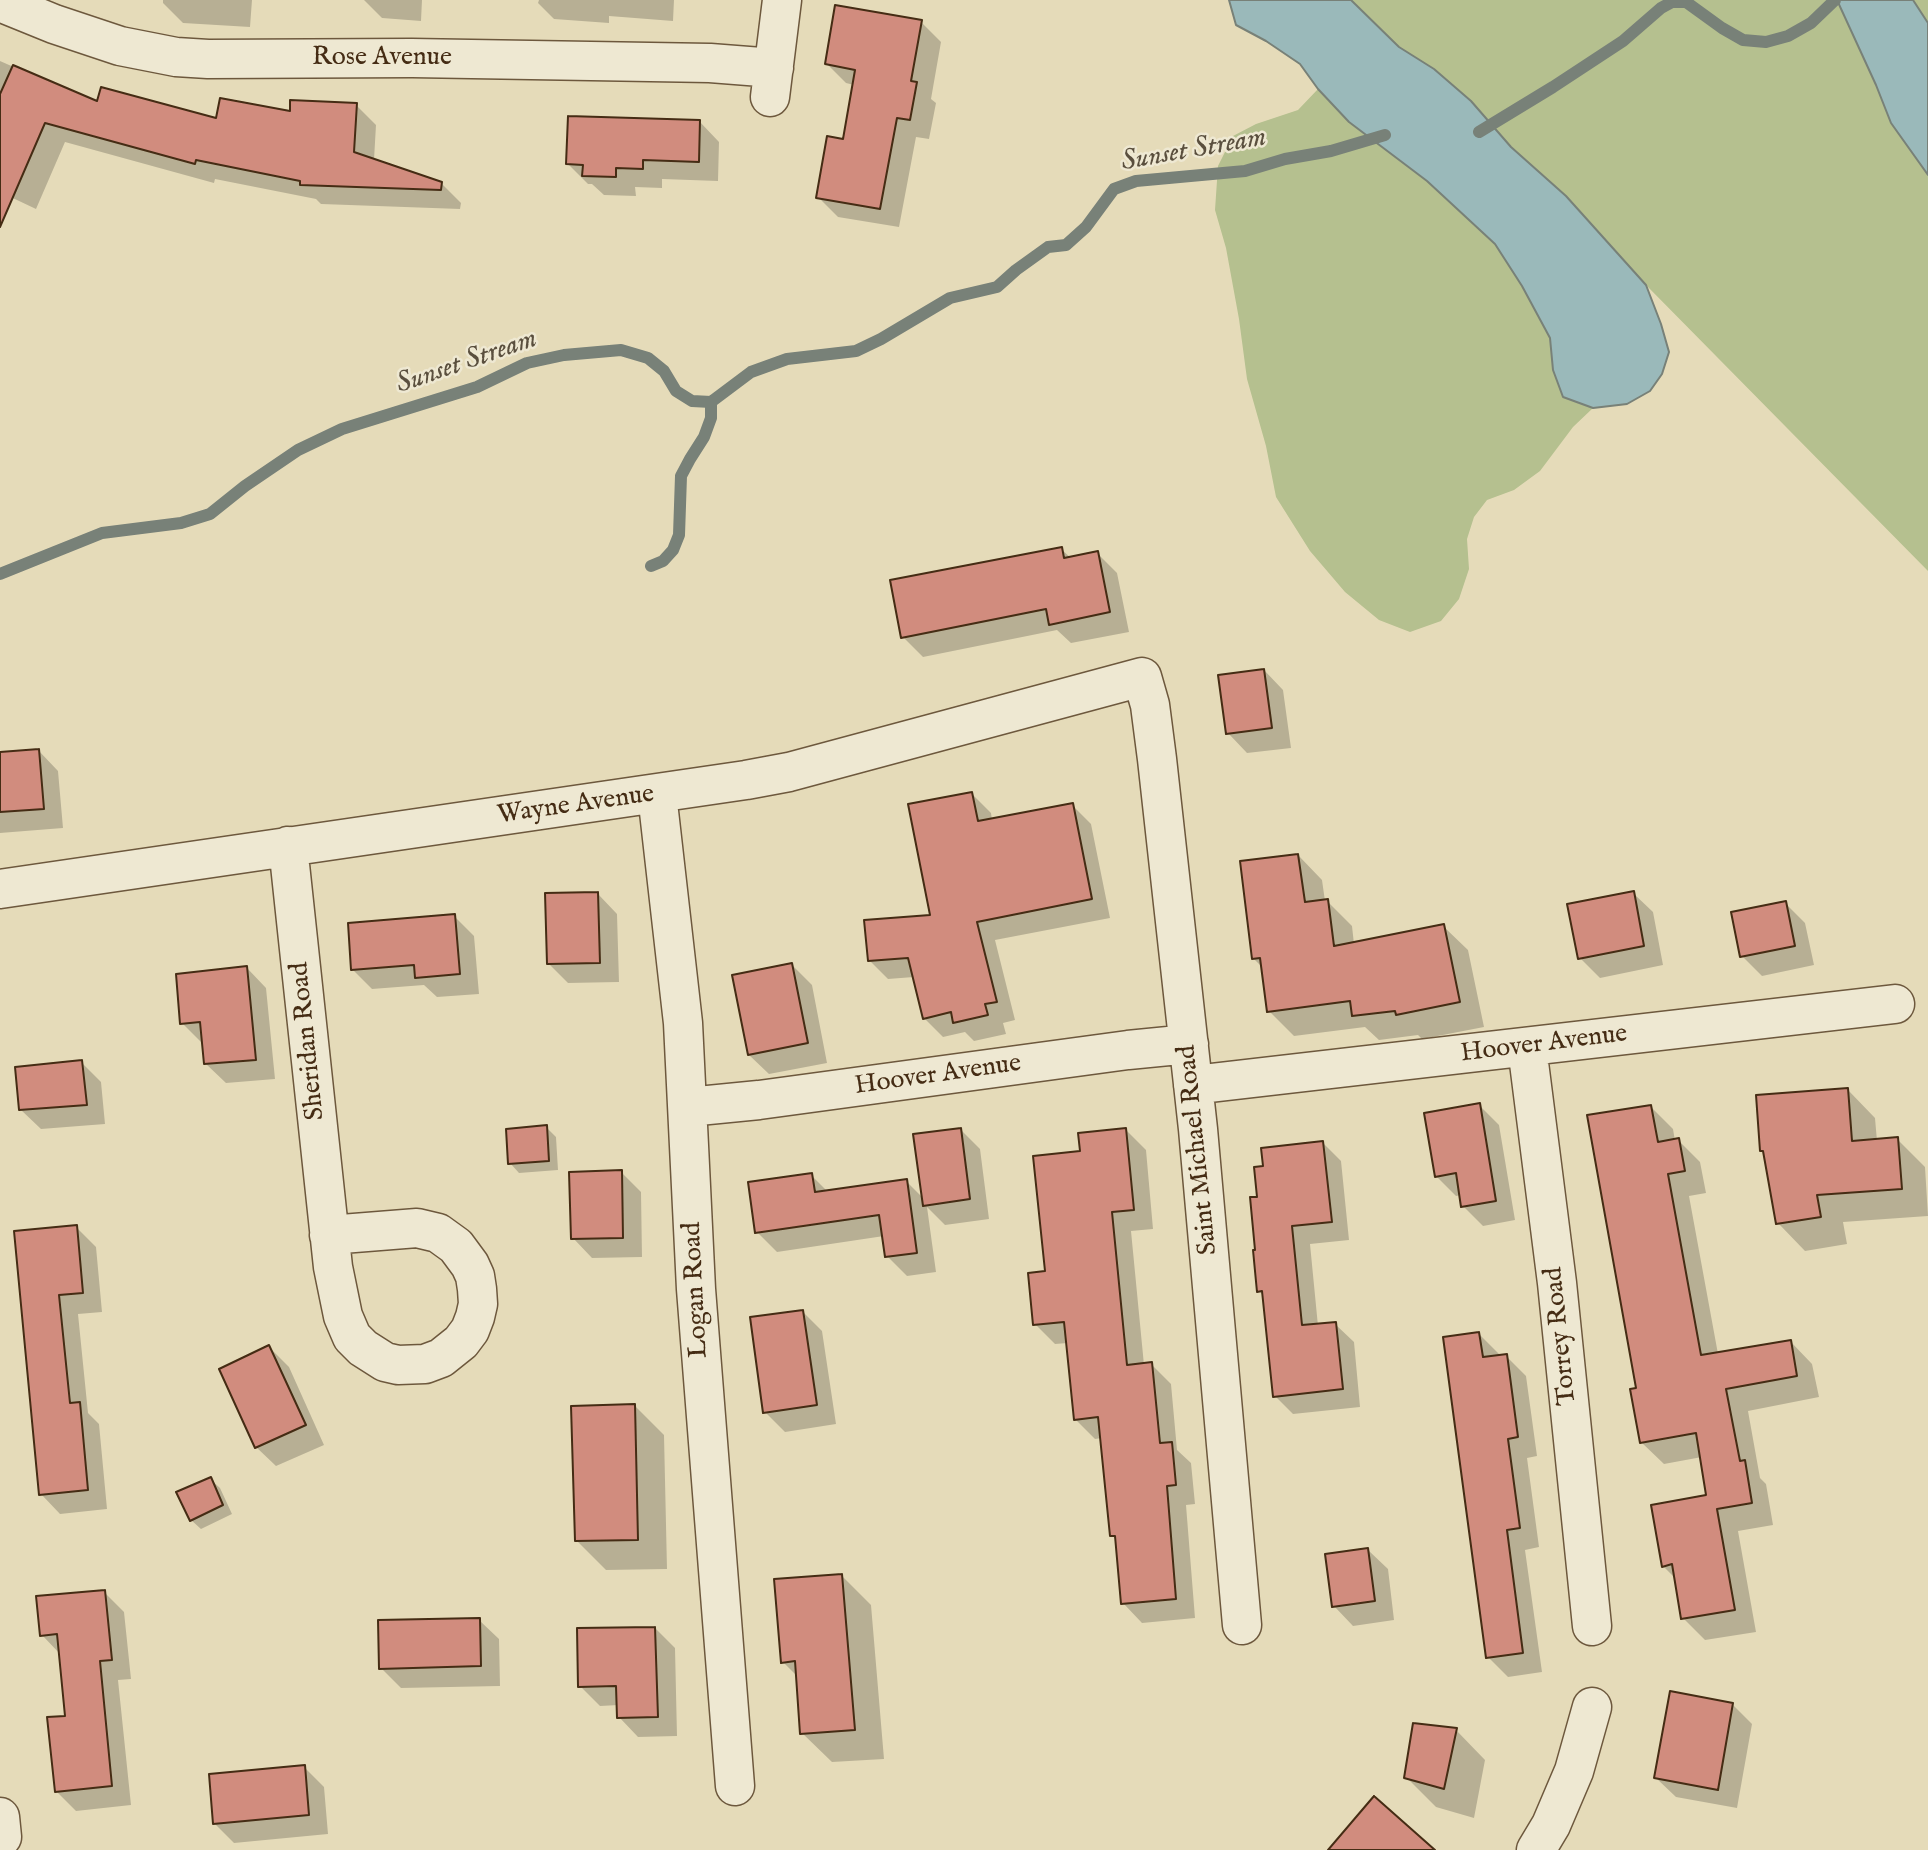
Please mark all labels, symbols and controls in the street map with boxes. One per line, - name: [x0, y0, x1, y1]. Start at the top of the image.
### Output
- street label: Rose Avenue: [312, 43, 452, 75]
- water label: Sunset Stream: [1119, 122, 1269, 180]
- water label: Sunset Stream: [392, 323, 542, 403]
- street label: Wayne Avenue: [496, 780, 656, 832]
- street label: Sheridan Road: [285, 960, 333, 1122]
- street label: Hoover Avenue: [1459, 1019, 1629, 1071]
- street label: Saint Michael Road: [1172, 1043, 1226, 1257]
- street label: Hoover Avenue: [853, 1049, 1023, 1103]
- street label: Logan Road: [678, 1221, 716, 1359]
- street label: Torrey Road: [1539, 1265, 1585, 1407]

